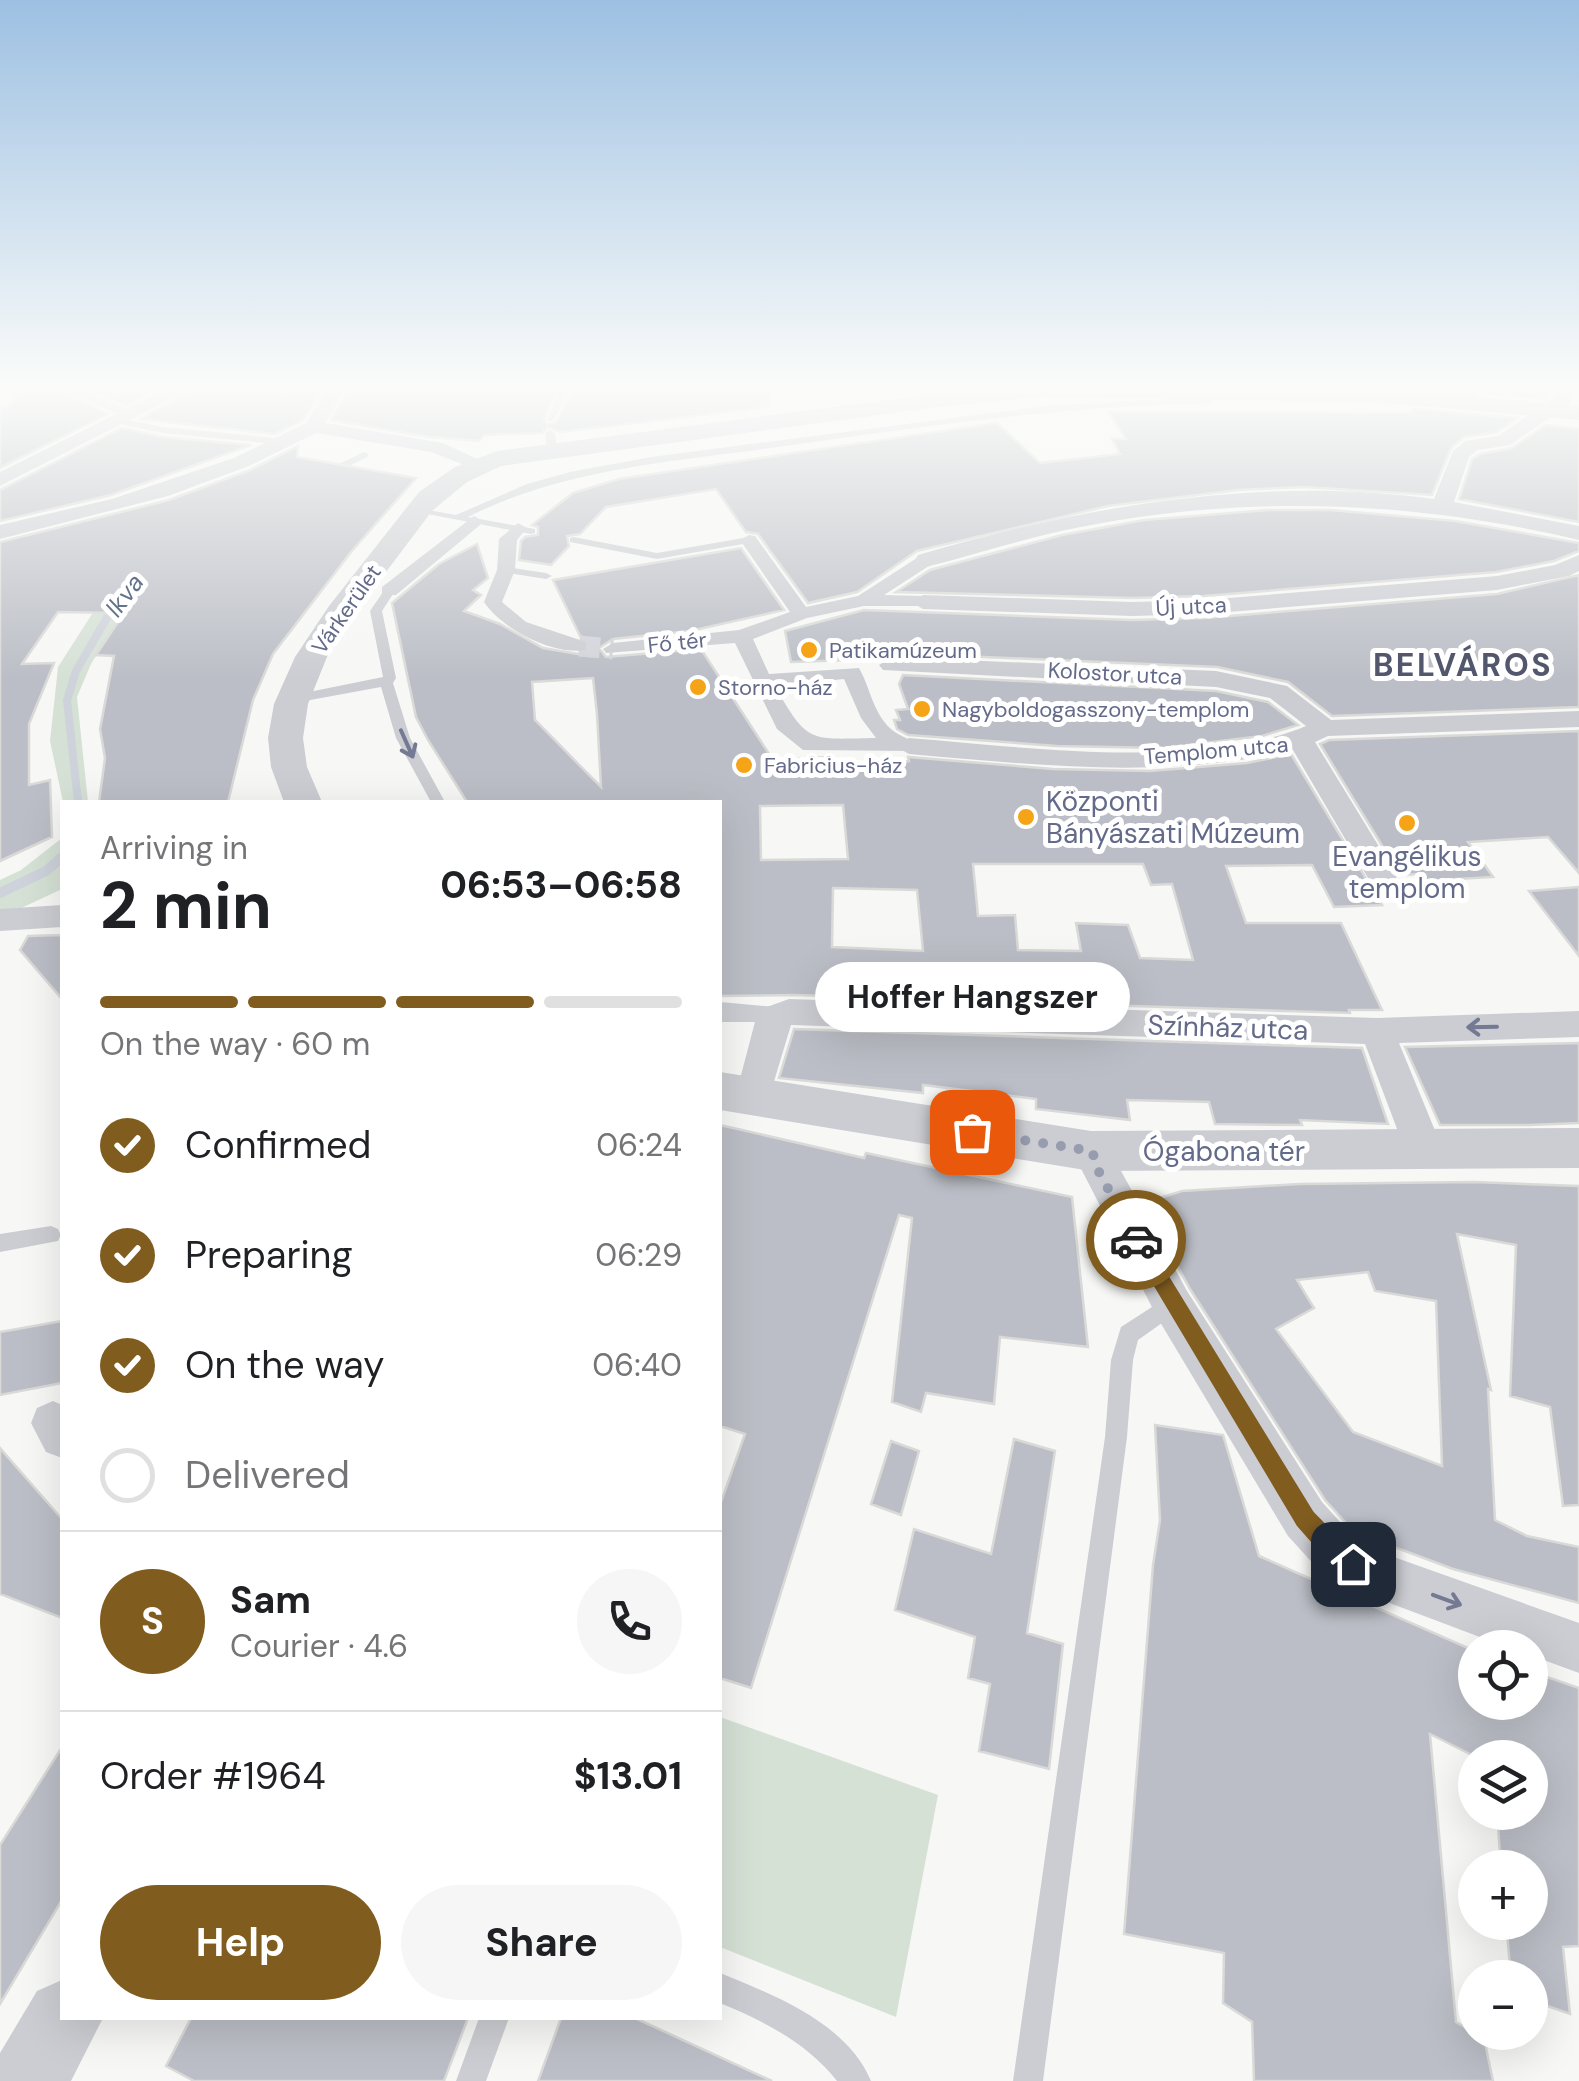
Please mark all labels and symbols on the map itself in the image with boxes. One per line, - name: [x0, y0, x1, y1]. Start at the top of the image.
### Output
- street label: Várkerület: [305, 559, 388, 660]
- water label: Ikva: [98, 567, 151, 624]
- street label: Új utca: [1155, 590, 1227, 623]
- street label: Fő tér: [646, 625, 708, 660]
- place label: Patikamúzeum: [829, 636, 977, 665]
- marker: Patikamúzeum: [798, 639, 820, 661]
- district label: BELVÁROS: [1373, 644, 1553, 686]
- street label: Kolostor utca: [1047, 655, 1183, 691]
- place label: Storno-ház: [718, 673, 833, 702]
- marker: Storno-ház: [687, 676, 709, 698]
- place label: Nagyboldogasszony-templom: [942, 695, 1249, 724]
- marker: Nagyboldogasszony-templom: [911, 698, 933, 720]
- one-way arrow: [399, 728, 418, 758]
- street label: Templom utca: [1142, 730, 1290, 771]
- place label: Fabricius-ház: [764, 751, 902, 780]
- marker: Fabricius-ház: [733, 754, 755, 776]
- place label: Központi Bányászati Múzeum: [1046, 783, 1300, 852]
- marker: Központi Bányászati Múzeum: [1015, 806, 1037, 828]
- marker: Evangélikus templom: [1396, 812, 1418, 834]
- place label: Evangélikus templom: [1332, 838, 1482, 907]
- callout: Hoffer Hangszer: [814, 962, 1130, 1032]
- street label: Színház utca: [1147, 1006, 1309, 1049]
- one-way arrow: [1466, 1018, 1498, 1036]
- pin: [930, 1090, 1015, 1175]
- street label: Ógabona tér: [1143, 1133, 1305, 1170]
- courier: [1086, 1190, 1186, 1290]
- pin: [1311, 1522, 1396, 1607]
- one-way arrow: [1431, 1592, 1462, 1610]

